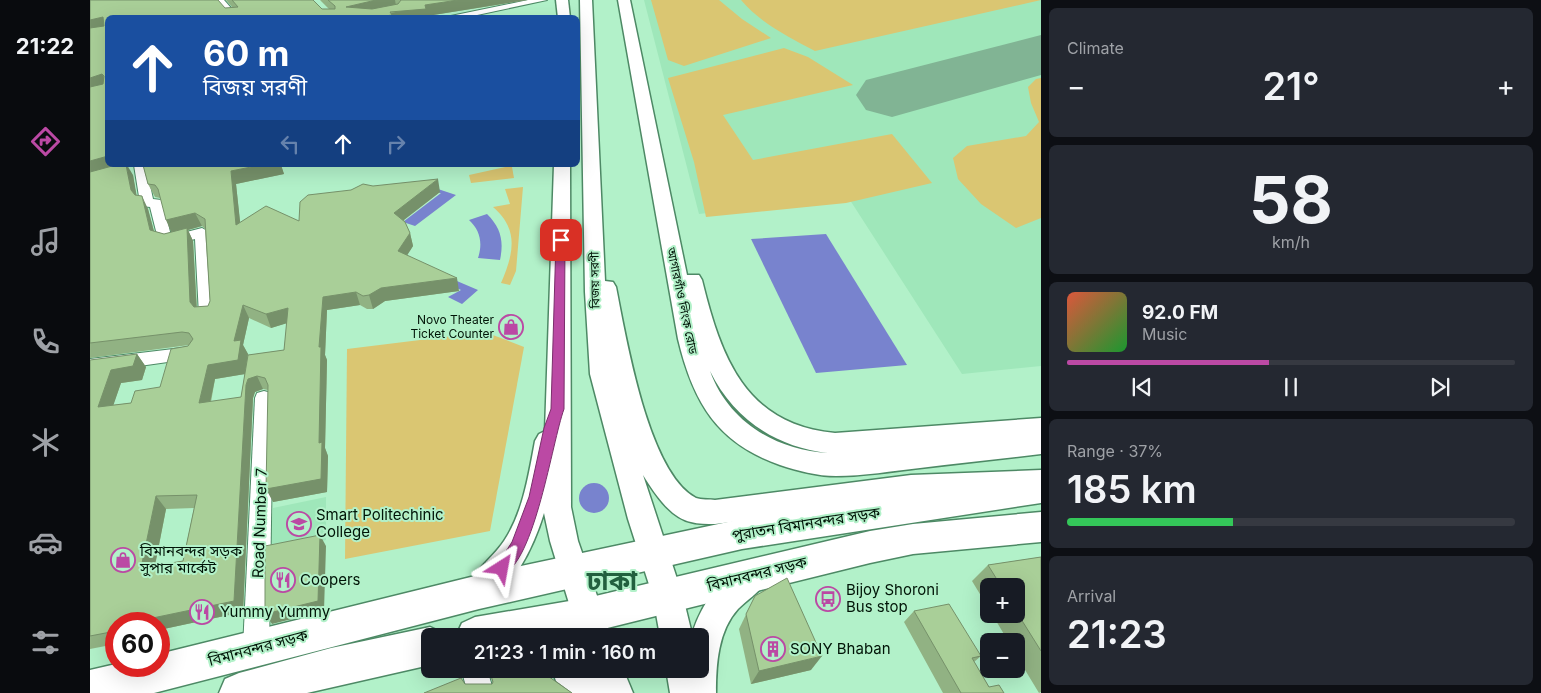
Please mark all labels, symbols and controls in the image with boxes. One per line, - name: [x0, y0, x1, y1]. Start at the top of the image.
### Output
- text: 60 m: [203, 32, 290, 74]
- text: 21:22: [16, 33, 74, 59]
- icon: ahead: [120, 35, 185, 100]
- text: Climate: [1067, 38, 1124, 58]
- text: 21°: [1262, 63, 1320, 109]
- text: −: [1067, 69, 1086, 103]
- text: +: [1496, 69, 1515, 103]
- text: বিজয় সরণী: [203, 74, 307, 100]
- icon: directions: [28, 124, 63, 159]
- icon: left: [276, 130, 304, 158]
- icon: ahead: [329, 130, 357, 158]
- icon: right: [382, 130, 410, 158]
- text: 58: [1249, 160, 1333, 239]
- pin: [540, 219, 582, 261]
- icon: music: [28, 224, 63, 259]
- icon: arrive: [547, 226, 575, 254]
- text: km/h: [1272, 232, 1310, 252]
- street label: আগারগাঁও লিংক রোড: [664, 245, 701, 356]
- street label: বিজয় সরণী: [586, 251, 603, 310]
- text: 92.0 FM: [1142, 301, 1218, 324]
- place label: Novo Theater Ticket Counter: [410, 312, 494, 341]
- shop icon: Novo Theater Ticket Counter: [498, 314, 524, 340]
- icon: phone: [28, 324, 63, 359]
- text: Music: [1142, 324, 1187, 344]
- icon: previous: [1128, 373, 1156, 401]
- icon: pause: [1277, 373, 1305, 401]
- icon: next: [1426, 373, 1454, 401]
- icon: climate: [28, 425, 63, 460]
- text: Range · 37%: [1067, 441, 1163, 461]
- text: 185 km: [1067, 466, 1197, 512]
- street label: Road Number 7: [248, 468, 271, 578]
- street label: পুরাতন বিমানবন্দর সড়ক: [731, 502, 882, 545]
- place label: Smart Politechinic College: [316, 505, 444, 541]
- school or university icon: Smart Politechinic College: [286, 511, 312, 537]
- icon: car: [28, 525, 63, 560]
- place label: বিমানবন্দর সড়ক সুপার মার্কেট: [139, 541, 243, 577]
- position arrow: [475, 541, 527, 593]
- shop icon: বিমানবন্দর সড়ক সুপার মার্কেট: [110, 547, 136, 573]
- street label: বিমানবন্দর সড়ক: [704, 552, 810, 595]
- district label: ঢাকা: [586, 565, 638, 596]
- restaurant icon: Coopers: [270, 567, 296, 593]
- place label: Coopers: [300, 570, 361, 589]
- map controls: [980, 578, 1025, 678]
- button: +: [980, 578, 1025, 623]
- place label: Bijoy Shoroni Bus stop: [846, 580, 939, 616]
- bus stop icon: Bijoy Shoroni Bus stop: [815, 586, 841, 612]
- text: Arrival: [1067, 586, 1116, 606]
- restaurant icon: Yummy Yummy: [189, 599, 215, 625]
- place label: Yummy Yummy: [220, 602, 331, 621]
- text: 21:23: [1067, 611, 1167, 657]
- speed limit sign: 60: [105, 612, 170, 677]
- icon: filters: [28, 625, 63, 660]
- street label: বিমানবন্দর সড়ক: [205, 625, 311, 670]
- button: −: [980, 633, 1025, 678]
- building icon: SONY Bhaban: [760, 636, 786, 662]
- place label: SONY Bhaban: [790, 639, 891, 658]
- text: 21:23 · 1 min · 160 m: [474, 641, 656, 664]

